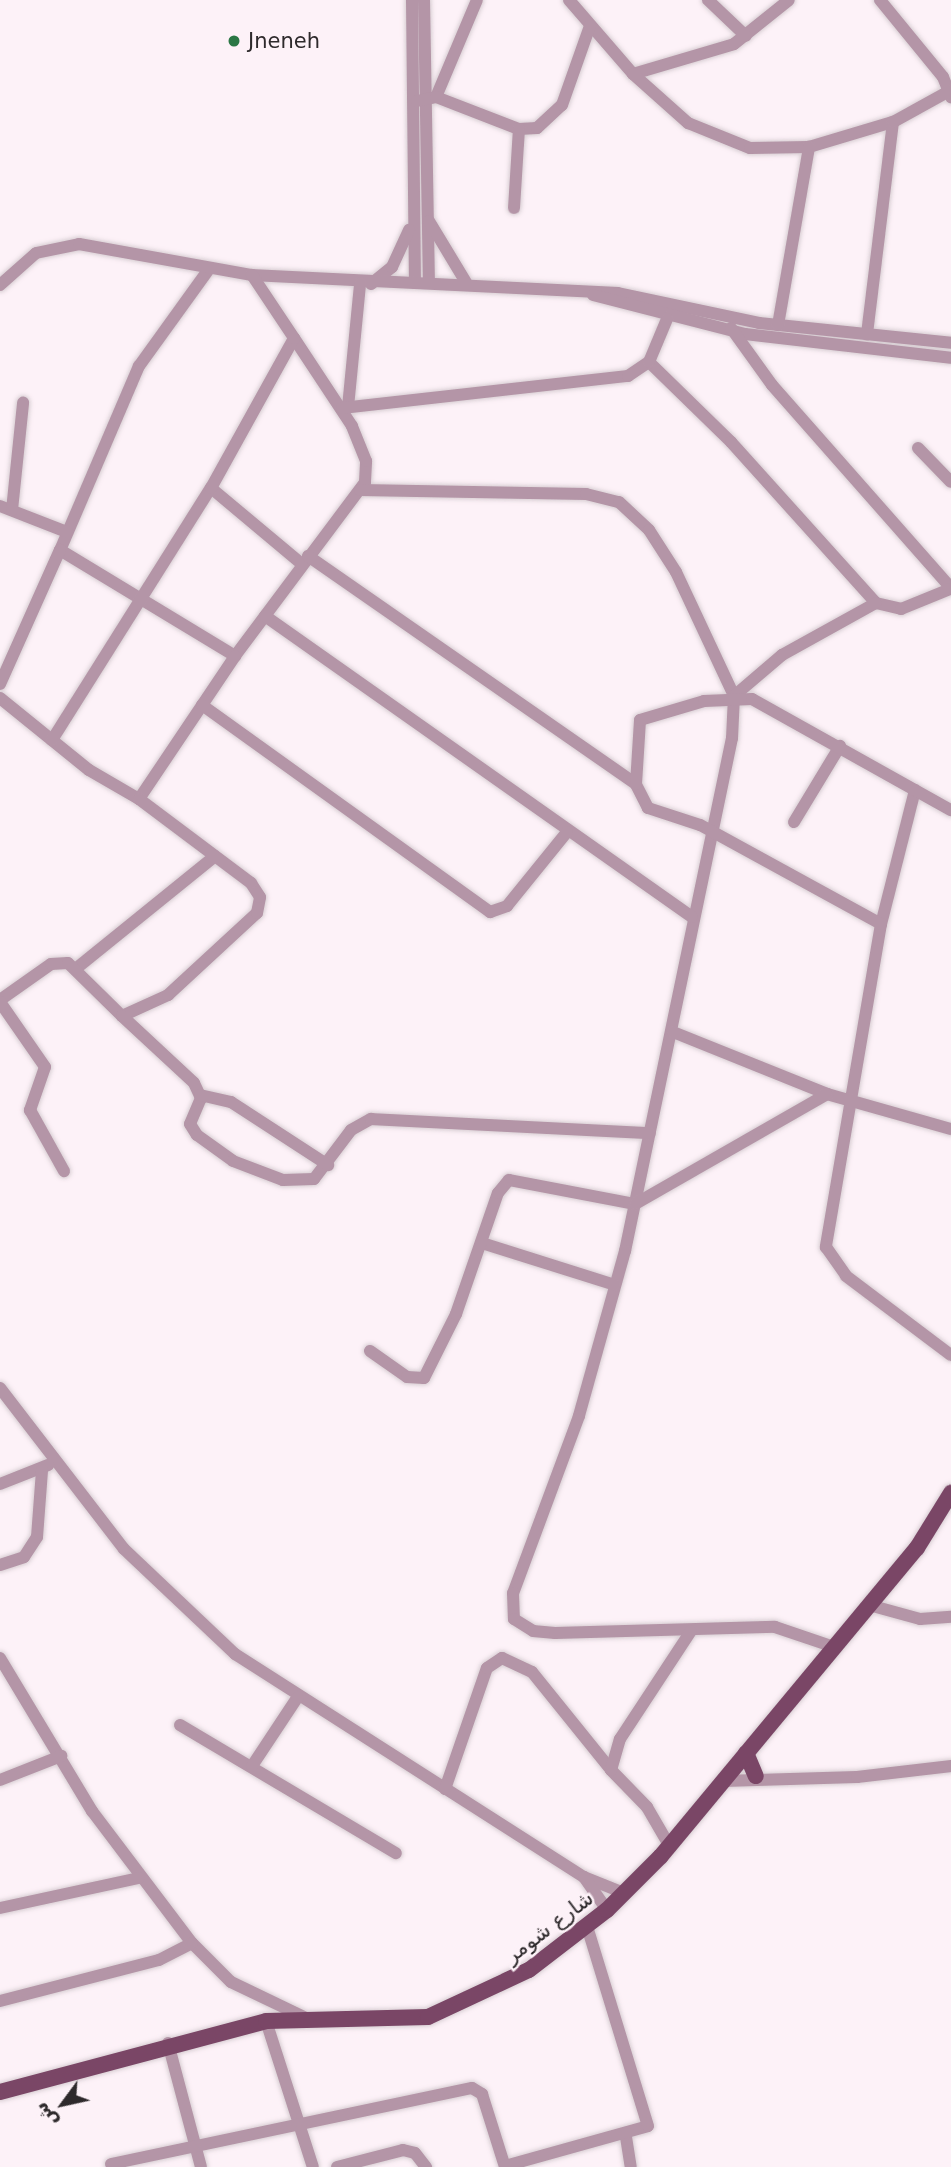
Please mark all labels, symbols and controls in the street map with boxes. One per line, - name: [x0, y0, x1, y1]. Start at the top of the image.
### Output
- place label: Jneneh: [248, 28, 320, 54]
- marker: Jneneh: [226, 33, 242, 49]
- street label: شارع شومر: [500, 1885, 598, 1969]
- north arrow: [28, 2069, 98, 2139]
- text: ش: [29, 2098, 62, 2132]

